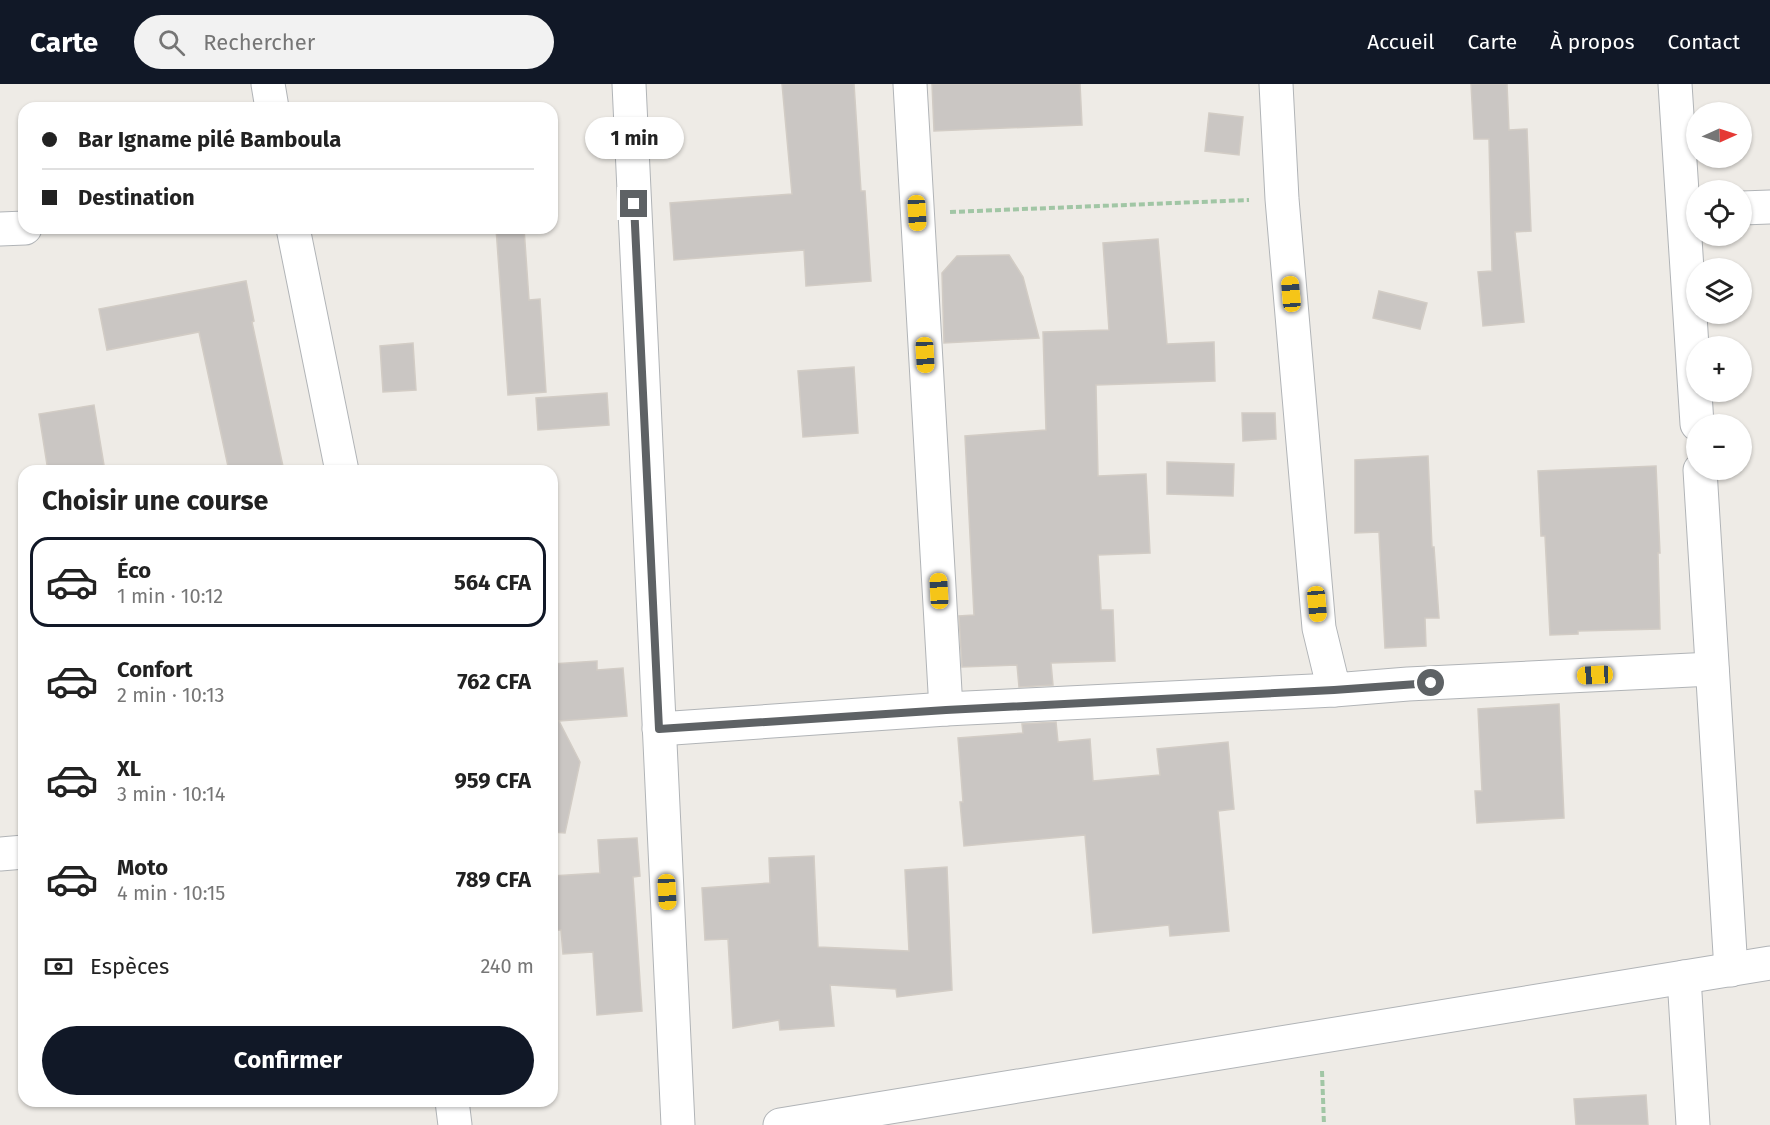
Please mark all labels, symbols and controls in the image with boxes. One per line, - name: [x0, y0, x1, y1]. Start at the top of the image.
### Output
- search box: [134, 15, 554, 69]
- text: Carte: [30, 26, 98, 59]
- icon: search: [155, 26, 188, 59]
- text: Rechercher: [203, 29, 315, 56]
- text: Accueil: [1367, 29, 1434, 55]
- text: Carte: [1467, 29, 1517, 55]
- text: À propos: [1550, 29, 1635, 55]
- text: Contact: [1668, 29, 1740, 55]
- north arrow: [1686, 102, 1752, 168]
- map controls: [1686, 102, 1752, 480]
- callout: 1 min: [584, 117, 684, 159]
- text: Bar Igname pilé Bamboula: [78, 126, 341, 153]
- text: 1 min: [610, 126, 659, 150]
- button: locate: [1686, 180, 1752, 246]
- text: Destination: [78, 184, 195, 211]
- route end: [620, 190, 647, 217]
- car: [907, 195, 927, 231]
- button: layers: [1686, 258, 1752, 324]
- car: [1280, 275, 1302, 313]
- button: +: [1686, 336, 1752, 402]
- car: [915, 337, 935, 373]
- button: −: [1686, 414, 1752, 480]
- text: Choisir une course: [42, 485, 268, 517]
- icon: car: [45, 555, 99, 609]
- text: Éco: [117, 557, 151, 584]
- text: 564 CFA: [454, 569, 531, 596]
- car: [929, 573, 949, 609]
- text: 1 min · 10:12: [117, 584, 223, 608]
- car: [1306, 585, 1328, 623]
- icon: car: [45, 654, 99, 708]
- text: Confort: [117, 656, 193, 683]
- car: [1577, 665, 1613, 685]
- text: 762 CFA: [457, 668, 531, 695]
- route start: [1417, 669, 1444, 696]
- text: 2 min · 10:13: [117, 683, 225, 707]
- icon: car: [45, 753, 99, 807]
- text: XL: [117, 755, 141, 782]
- text: 959 CFA: [454, 767, 531, 794]
- text: 3 min · 10:14: [117, 782, 225, 806]
- icon: car: [45, 852, 99, 906]
- text: Moto: [117, 854, 168, 881]
- text: 789 CFA: [456, 866, 531, 893]
- car: [657, 874, 677, 910]
- text: 4 min · 10:15: [117, 881, 225, 905]
- icon: cash: [42, 950, 75, 983]
- text: Espèces: [90, 953, 169, 980]
- text: 240 m: [480, 954, 534, 978]
- button: Confirmer: [42, 1026, 534, 1095]

